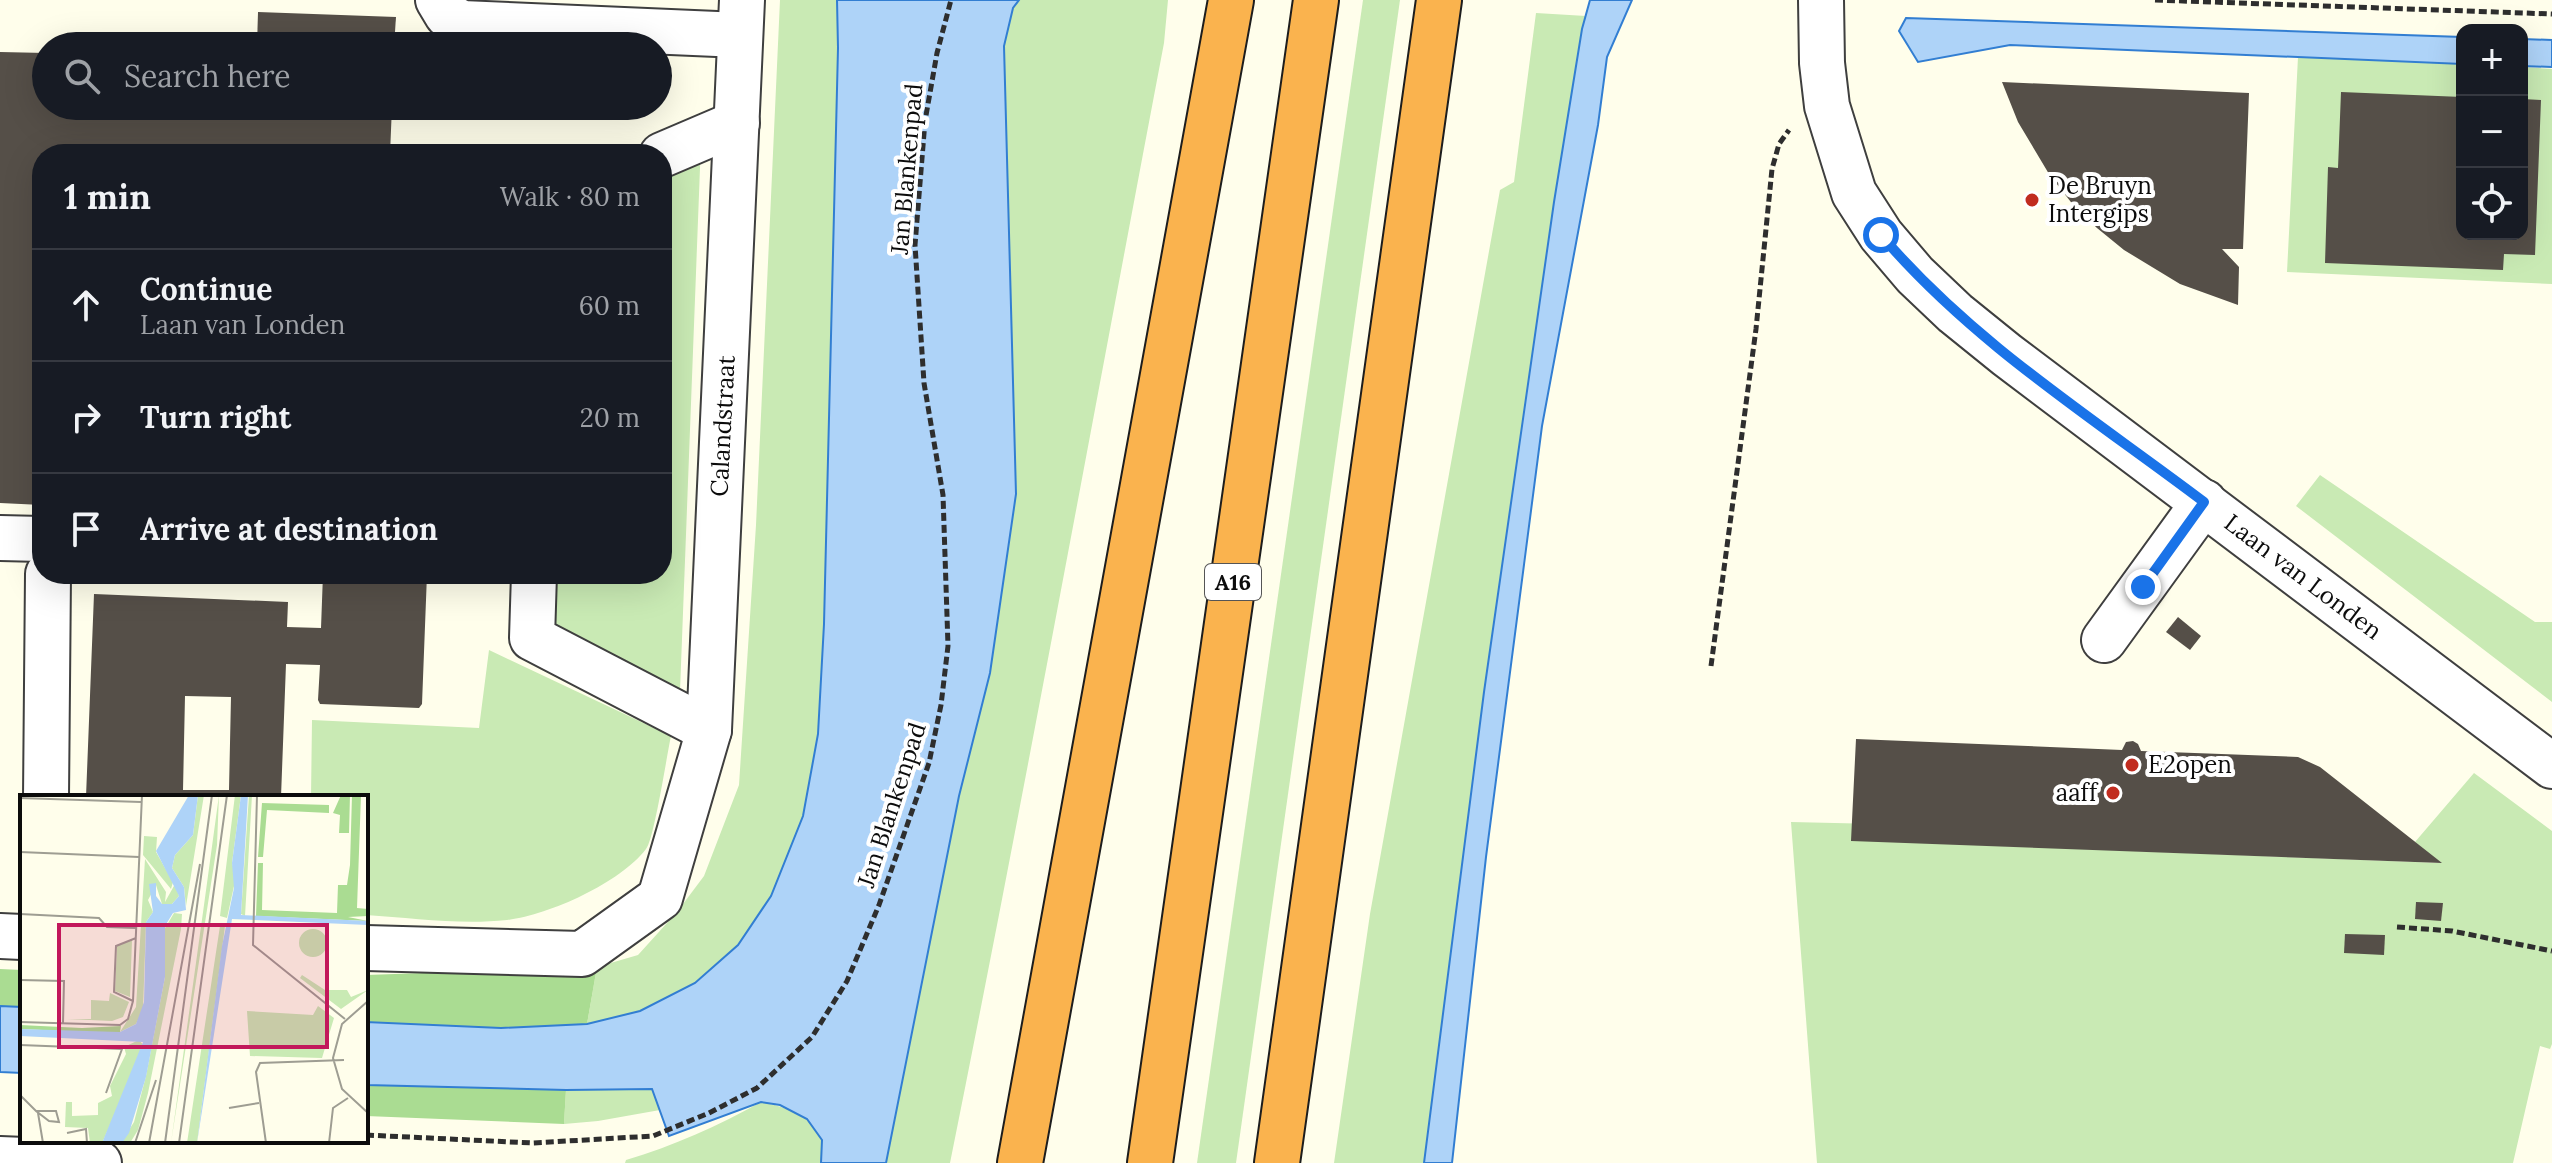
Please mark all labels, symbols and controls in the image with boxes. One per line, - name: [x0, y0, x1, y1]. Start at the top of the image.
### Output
- map controls: [2456, 24, 2528, 240]
- button: +: [2456, 24, 2528, 96]
- search box: [32, 32, 672, 120]
- icon: search: [60, 54, 104, 98]
- text: Search here: [124, 57, 291, 95]
- street label: Jan Blankenpad: [884, 82, 929, 257]
- button: −: [2456, 96, 2528, 168]
- button: locate: [2456, 168, 2528, 240]
- place label: De Bruyn Intergips: [2048, 170, 2152, 229]
- text: 1 min: [64, 175, 151, 218]
- text: Walk · 80 m: [500, 180, 640, 213]
- marker: De Bruyn Intergips: [2023, 191, 2041, 209]
- route start: [1863, 217, 1899, 253]
- text: Continue: [140, 270, 272, 308]
- icon: ahead: [64, 283, 108, 327]
- text: 60 m: [579, 289, 640, 322]
- text: Laan van Londen: [140, 308, 345, 341]
- street label: Calandstraat: [703, 354, 742, 497]
- icon: right: [64, 395, 108, 439]
- text: Turn right: [140, 398, 291, 436]
- text: 20 m: [580, 401, 640, 434]
- icon: arrive: [64, 507, 108, 551]
- street label: Laan van Londen: [2218, 507, 2388, 646]
- text: Arrive at destination: [140, 510, 438, 548]
- road number: A16: [1205, 564, 1261, 600]
- route end: [2125, 569, 2161, 605]
- street label: Jan Blankenpad: [850, 719, 933, 892]
- place label: E2open: [2148, 749, 2232, 780]
- marker: E2open: [2123, 756, 2141, 774]
- place label: aaff: [2056, 777, 2099, 808]
- marker: aaff: [2104, 784, 2122, 802]
- inset map: [20, 795, 368, 1143]

